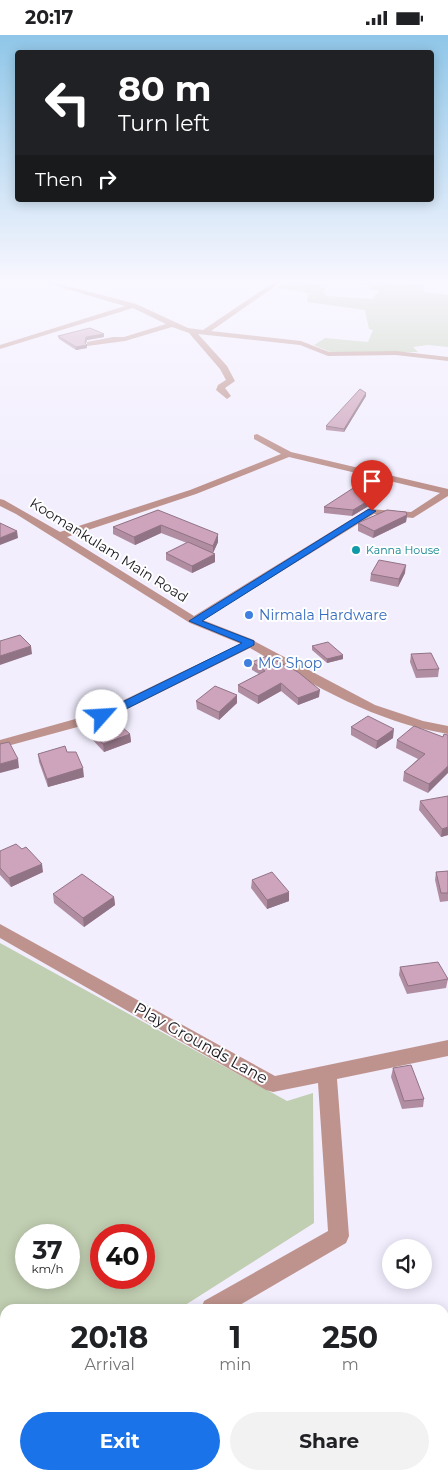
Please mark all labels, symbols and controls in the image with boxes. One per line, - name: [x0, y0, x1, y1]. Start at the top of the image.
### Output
- text: 20:17: [25, 6, 73, 29]
- text: 80 m: [118, 67, 212, 110]
- icon: left: [35, 70, 100, 135]
- text: Turn left: [118, 110, 210, 137]
- icon: right: [93, 165, 121, 193]
- text: Then: [35, 168, 83, 191]
- pin: [351, 460, 393, 511]
- icon: arrive: [358, 467, 386, 495]
- street label: Koomankulam Main Road: [27, 494, 191, 606]
- place label: Kanna House: [366, 543, 440, 557]
- marker: Kanna House: [350, 544, 362, 556]
- place label: Nirmala Hardware: [259, 606, 387, 624]
- marker: Nirmala Hardware: [243, 609, 255, 621]
- place label: MG Shop: [258, 654, 322, 672]
- marker: MG Shop: [242, 657, 254, 669]
- position arrow: [75, 689, 127, 741]
- street label: Play Grounds Lane: [131, 998, 271, 1088]
- speed limit sign: 40: [90, 1224, 155, 1289]
- text: 37: [32, 1235, 63, 1265]
- map controls: [382, 1239, 432, 1289]
- button: sound: [382, 1239, 432, 1289]
- text: km/h: [31, 1261, 64, 1276]
- text: 20:18: [71, 1319, 148, 1356]
- text: 1: [229, 1319, 241, 1356]
- text: 250: [322, 1319, 378, 1356]
- text: Arrival: [84, 1355, 135, 1374]
- text: min: [219, 1355, 251, 1374]
- text: m: [342, 1355, 359, 1374]
- button: Exit: [20, 1412, 220, 1470]
- button: Share: [230, 1412, 429, 1470]

